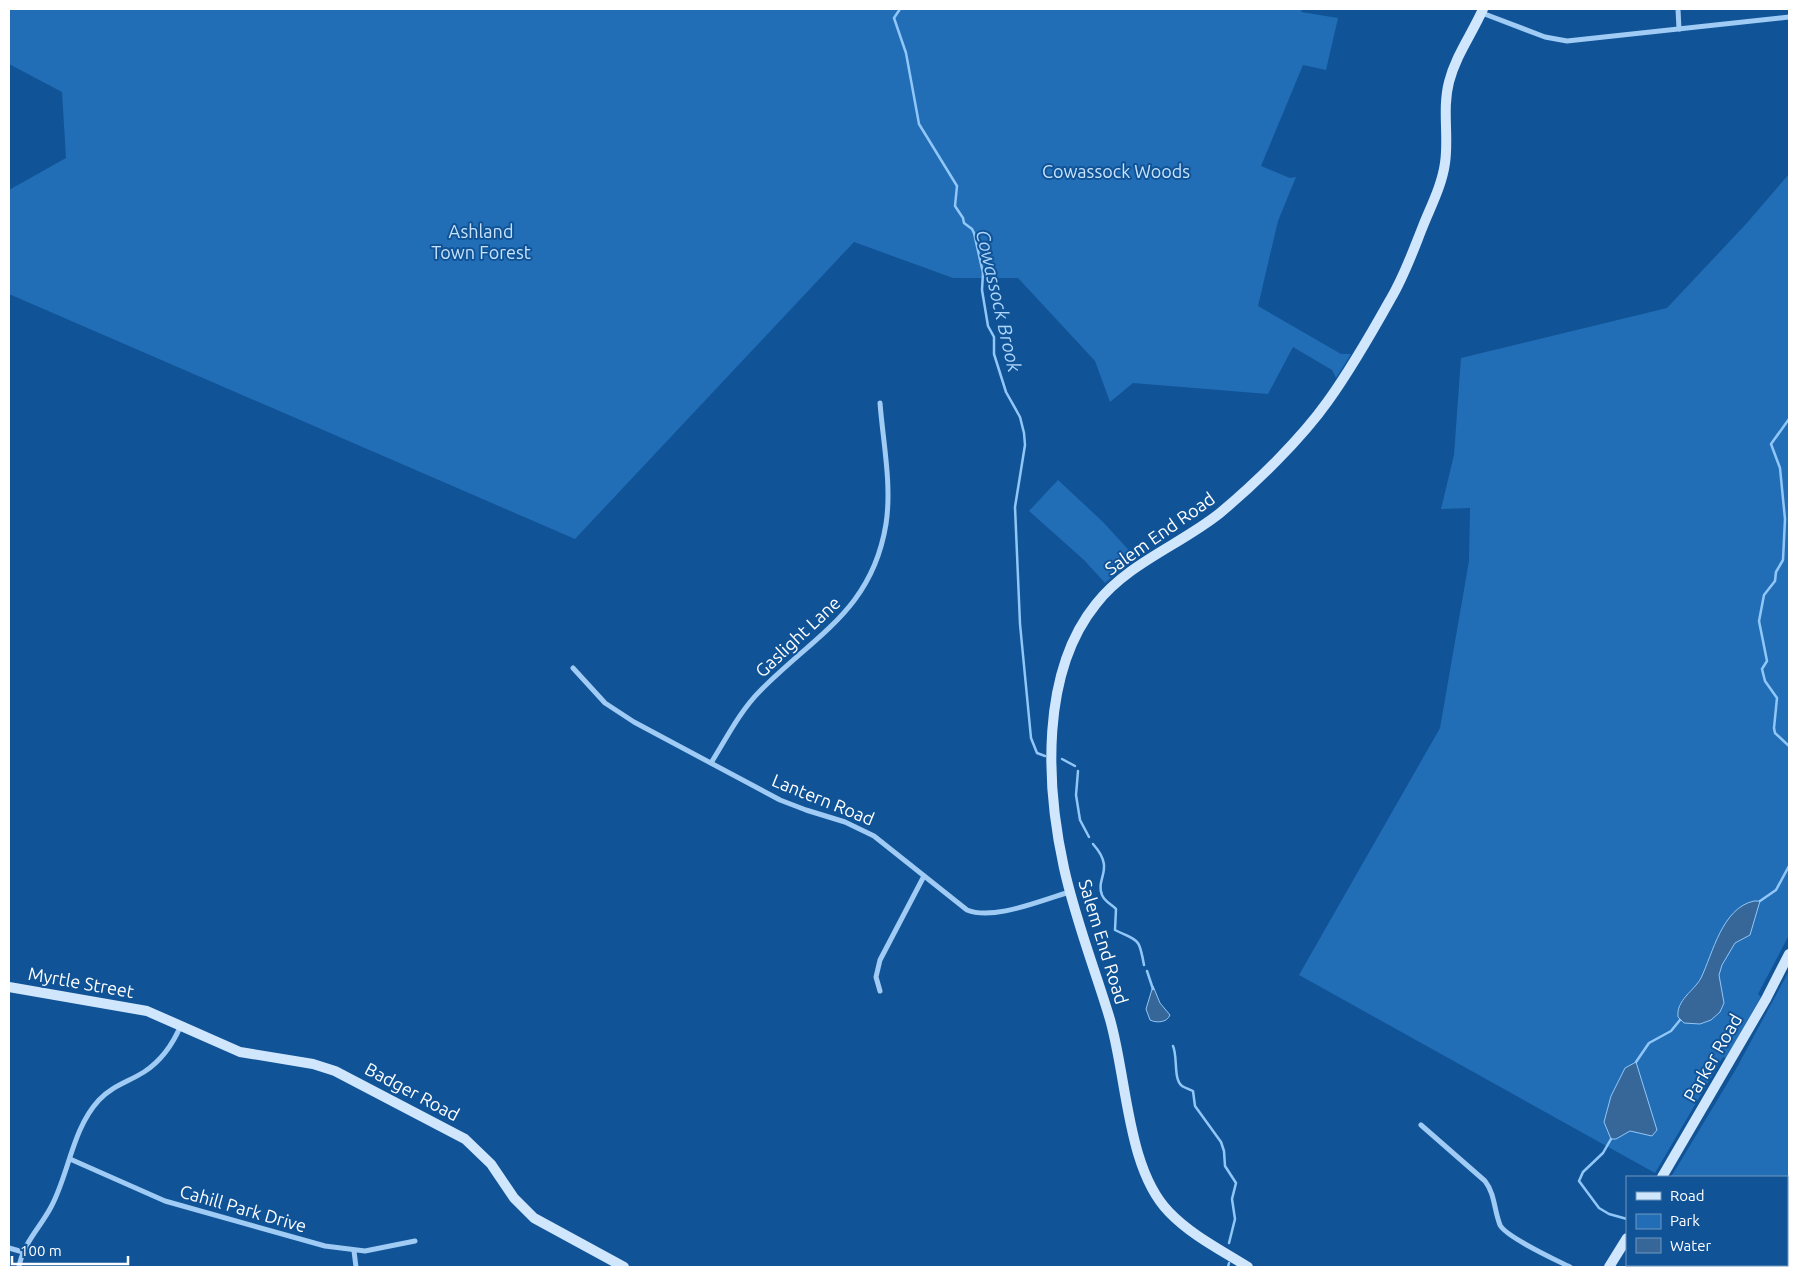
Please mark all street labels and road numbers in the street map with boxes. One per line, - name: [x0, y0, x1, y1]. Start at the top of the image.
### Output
- street label: Salem End Road: [1101, 488, 1218, 579]
- street label: Gaslight Lane: [751, 592, 844, 681]
- street label: Lantern Road: [769, 769, 877, 829]
- street label: Salem End Road: [1075, 877, 1132, 1007]
- street label: Myrtle Street: [27, 963, 136, 1001]
- street label: Parker Road: [1679, 1010, 1745, 1105]
- street label: Badger Road: [362, 1058, 463, 1124]
- street label: Cahill Park Drive: [178, 1180, 309, 1236]

